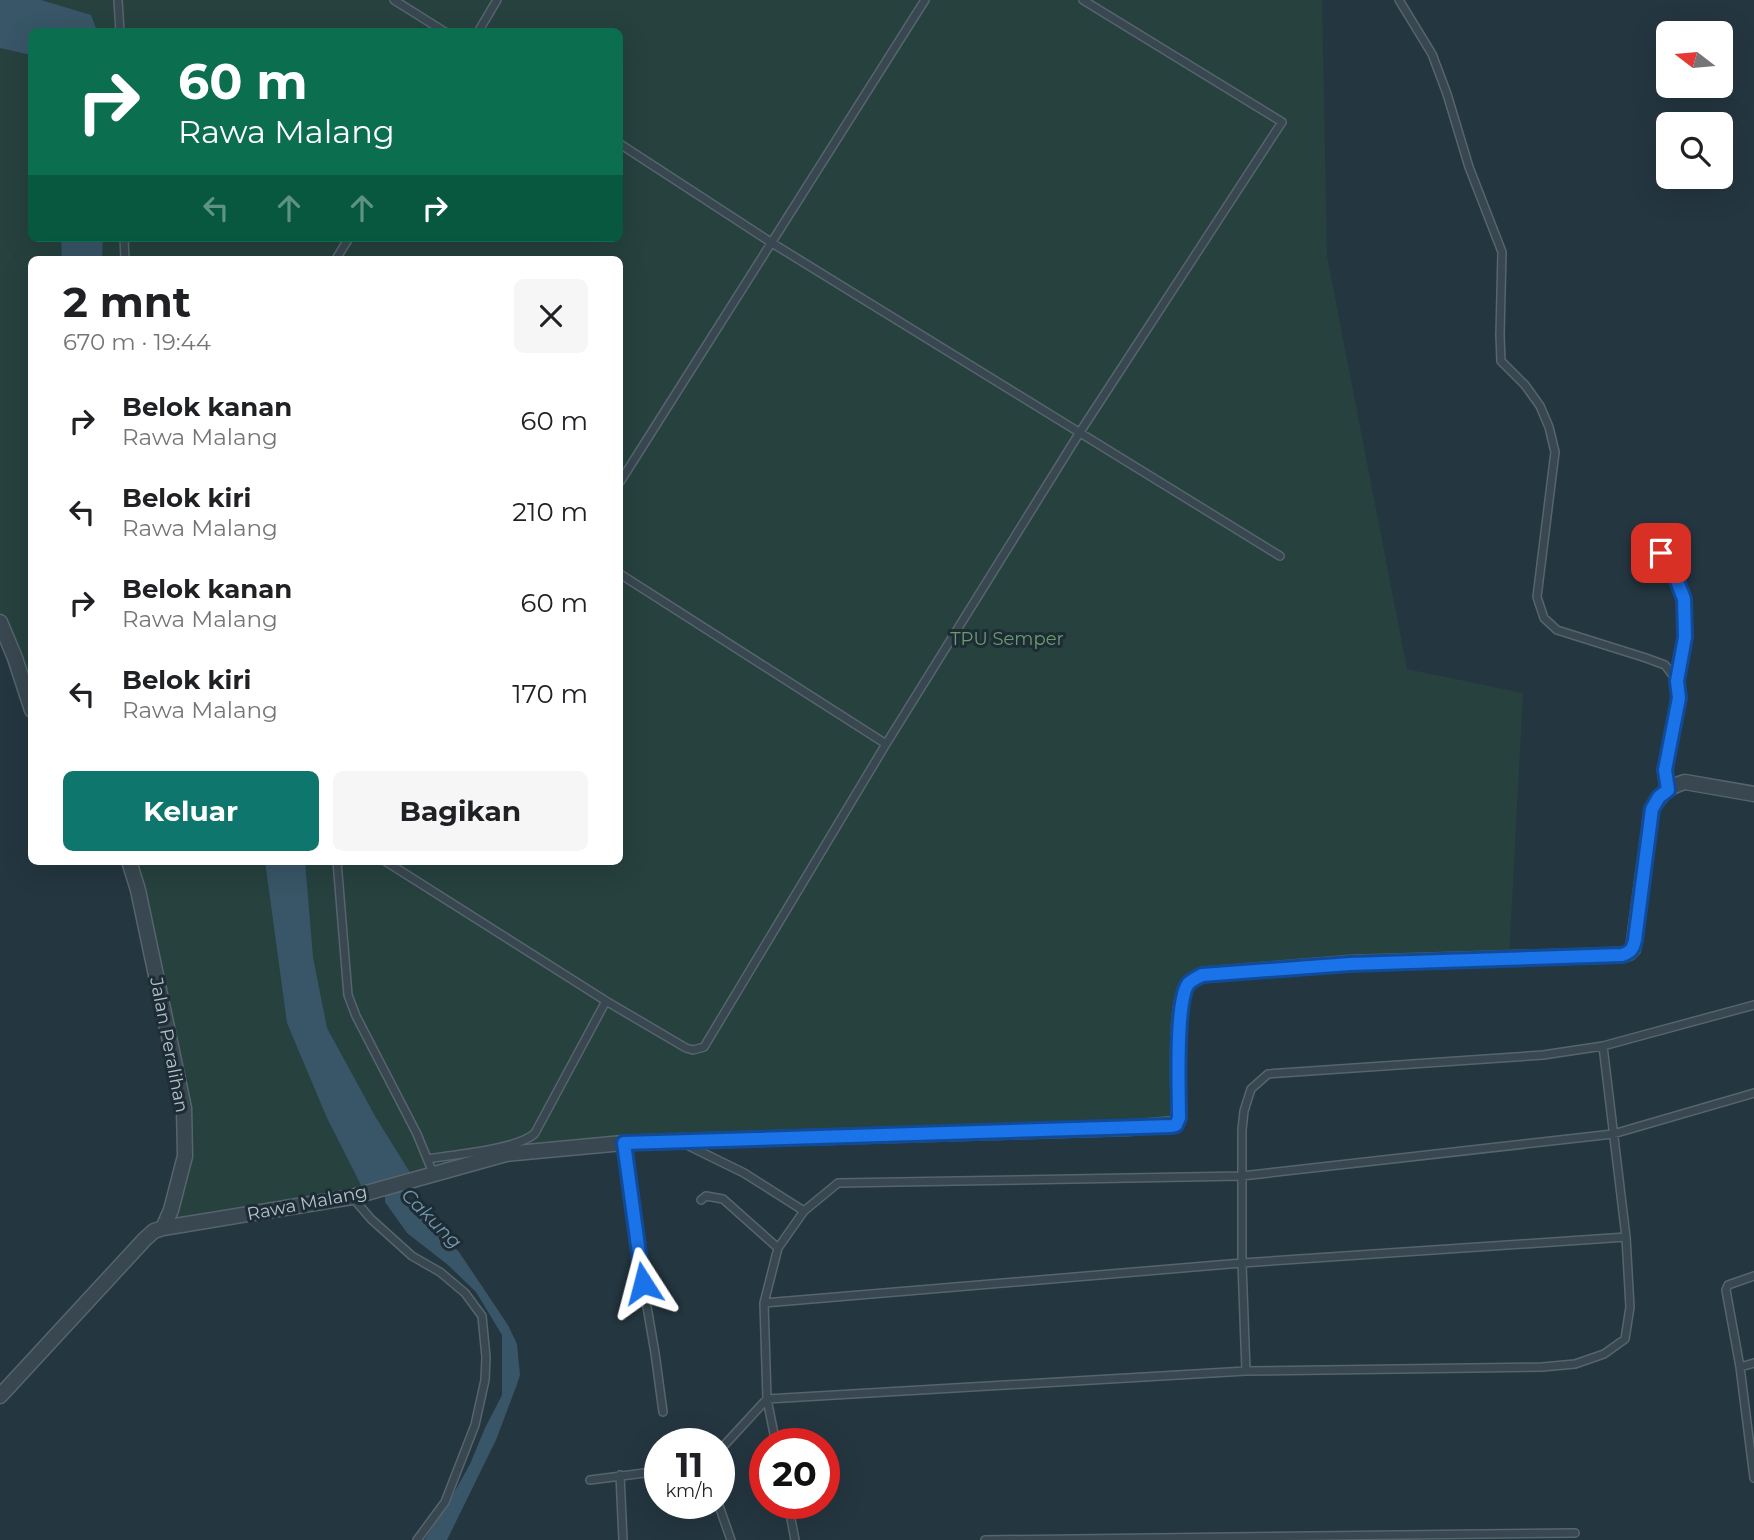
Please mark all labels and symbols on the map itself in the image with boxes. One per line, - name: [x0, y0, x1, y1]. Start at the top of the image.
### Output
- north arrow: [1656, 21, 1732, 98]
- pin: [1631, 523, 1691, 583]
- park label: TPU Semper: [950, 628, 1064, 650]
- street label: Jalan Peralihan: [145, 975, 193, 1114]
- street label: Rawa Malang: [245, 1181, 369, 1225]
- water label: Cakung: [397, 1183, 467, 1253]
- position arrow: [606, 1246, 680, 1320]
- speed limit sign: 20: [749, 1428, 840, 1519]

